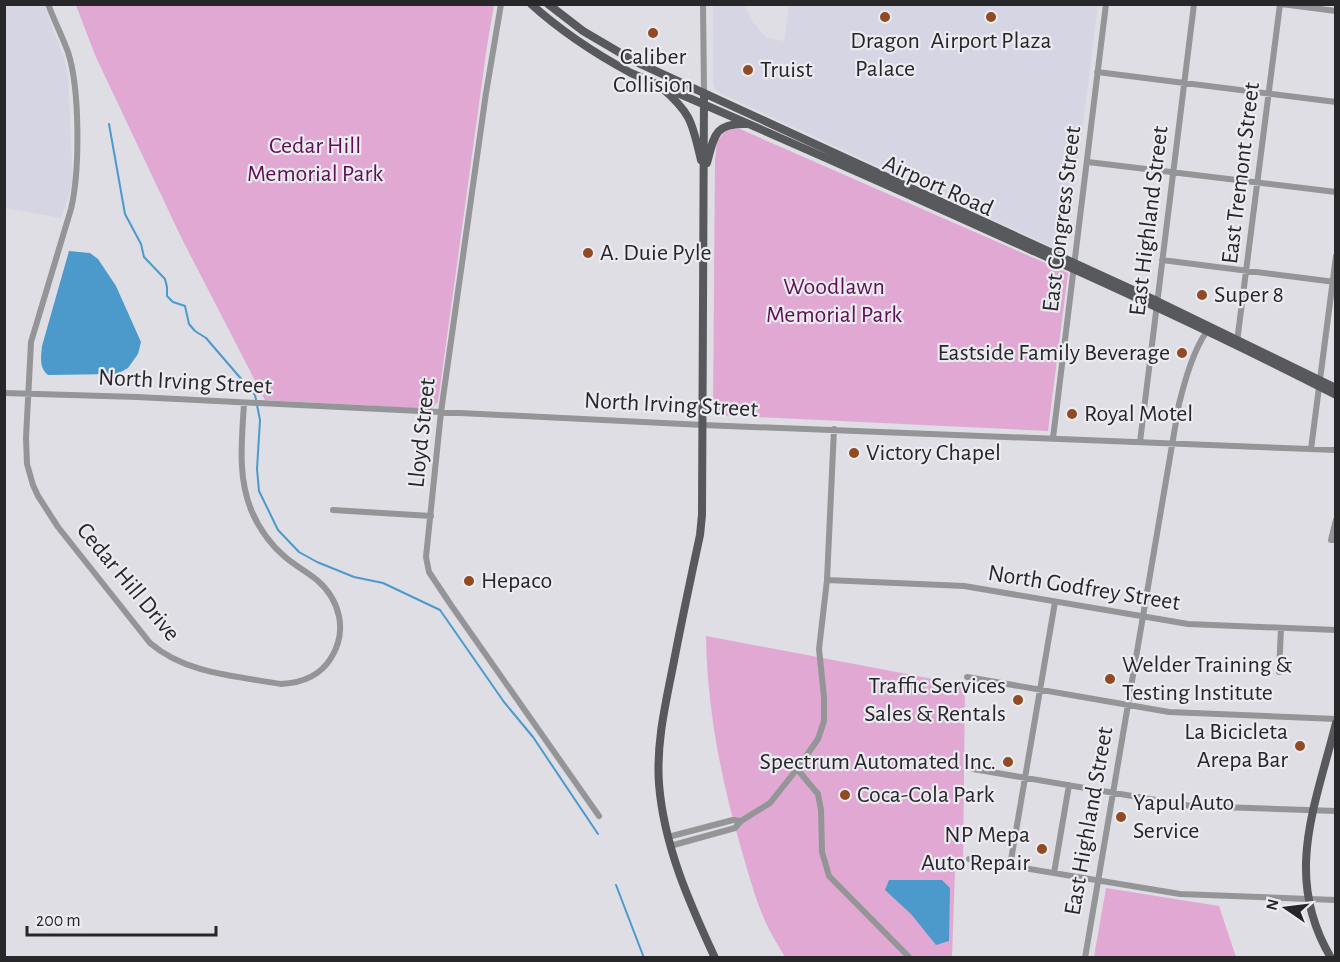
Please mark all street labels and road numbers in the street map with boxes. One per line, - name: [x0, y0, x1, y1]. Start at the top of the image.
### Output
- street label: East Tremont Street: [1218, 80, 1264, 265]
- street label: East Congress Street: [1039, 124, 1085, 313]
- street label: East Highland Street: [1125, 124, 1173, 317]
- street label: Airport Road: [879, 151, 997, 221]
- street label: North Irving Street: [97, 365, 273, 399]
- street label: Lloyd Street: [404, 377, 440, 489]
- street label: North Irving Street: [583, 388, 759, 422]
- street label: Cedar Hill Drive: [72, 518, 184, 646]
- street label: North Godfrey Street: [986, 561, 1182, 615]
- street label: East Highland Street: [1061, 724, 1117, 917]

